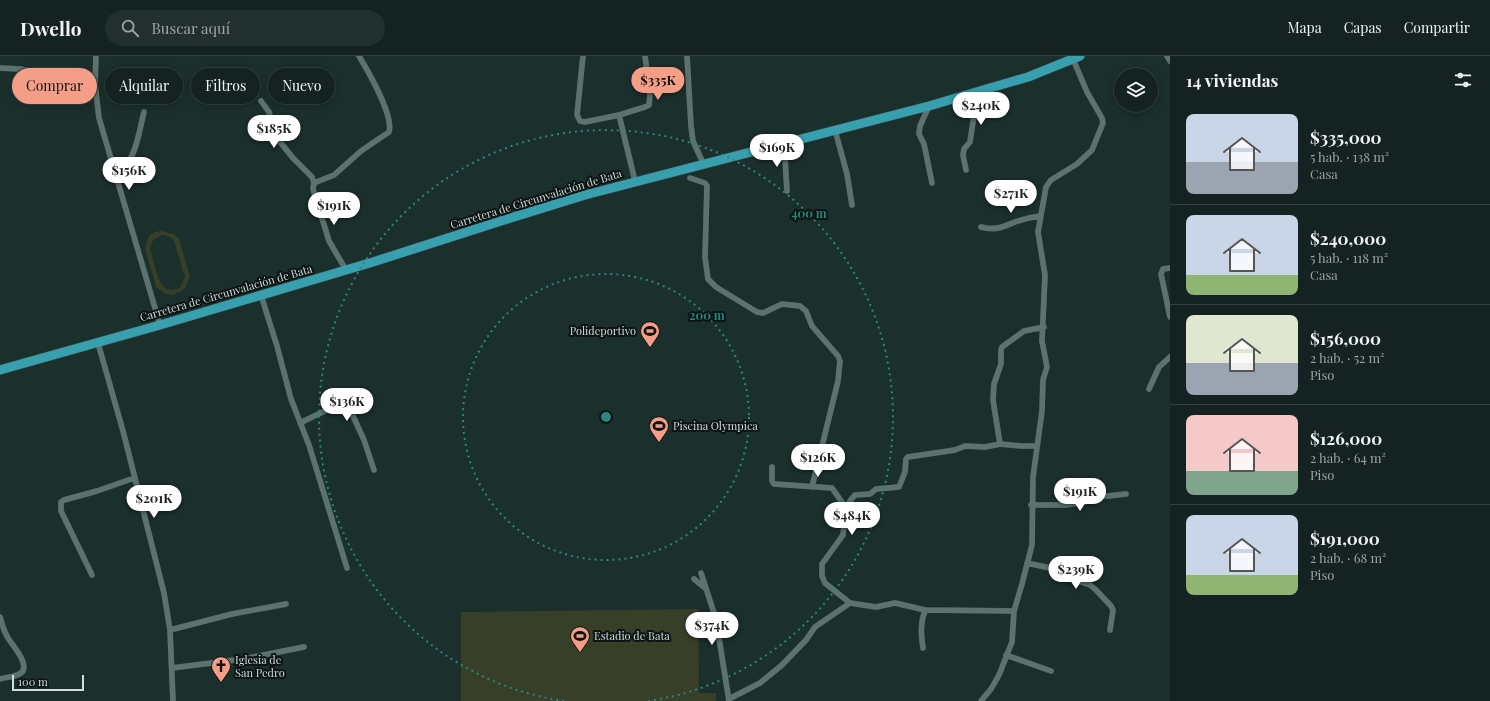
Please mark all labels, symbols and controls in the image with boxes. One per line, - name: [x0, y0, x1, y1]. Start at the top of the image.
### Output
- search box: [105, 10, 385, 46]
- text: Dwello: [20, 15, 81, 41]
- icon: search: [119, 17, 141, 39]
- text: Buscar aquí: [151, 18, 230, 38]
- text: Mapa: [1287, 18, 1322, 37]
- text: Capas: [1344, 18, 1382, 37]
- text: Compartir: [1404, 18, 1470, 37]
- pin: $335K: [630, 67, 686, 101]
- chip: Comprar: [12, 68, 97, 104]
- chip: Alquilar: [105, 68, 183, 104]
- chip: Filtros: [191, 68, 260, 104]
- chip: Nuevo: [268, 68, 335, 104]
- map controls: [1114, 68, 1158, 112]
- button: layers: [1114, 68, 1158, 112]
- text: 14 viviendas: [1186, 69, 1278, 91]
- icon: filters: [1452, 69, 1474, 91]
- text: $335K: [640, 71, 676, 88]
- pin: $240K: [953, 92, 1009, 126]
- text: $240K: [962, 96, 1000, 113]
- pin: $185K: [246, 115, 302, 149]
- text: $185K: [257, 119, 291, 136]
- text: $335,000: [1310, 126, 1382, 148]
- icon: home: [1218, 130, 1266, 178]
- pin: $169K: [749, 134, 805, 168]
- text: $169K: [759, 138, 795, 155]
- text: 5 hab. · 138 m²: [1310, 148, 1389, 165]
- pin: $156K: [101, 157, 157, 191]
- text: $156K: [112, 161, 146, 178]
- street label: Carretera de Circunvalación de Bata: [448, 165, 624, 232]
- text: Casa: [1310, 165, 1338, 182]
- pin: $271K: [983, 180, 1039, 214]
- text: $271K: [994, 184, 1028, 201]
- pin: $191K: [306, 192, 362, 226]
- text: $191K: [317, 196, 351, 213]
- text: 400 m: [791, 205, 827, 221]
- text: $240,000: [1310, 227, 1386, 249]
- icon: home: [1218, 231, 1266, 279]
- text: 5 hab. · 118 m²: [1310, 249, 1388, 266]
- street label: Carretera de Circunvalación de Bata: [138, 261, 314, 324]
- text: Casa: [1310, 266, 1338, 283]
- text: 200 m: [689, 307, 725, 323]
- sports icon: Polideportivo: [639, 320, 661, 348]
- place label: Polideportivo: [570, 323, 636, 338]
- text: $156,000: [1310, 327, 1381, 349]
- icon: home: [1218, 331, 1266, 379]
- text: 2 hab. · 52 m²: [1310, 349, 1385, 366]
- text: Piso: [1310, 366, 1334, 383]
- pin: $136K: [319, 388, 375, 422]
- text: $136K: [329, 392, 365, 409]
- centre of rings: [599, 410, 613, 424]
- sports icon: Piscina Olympica: [648, 415, 670, 443]
- place label: Piscina Olympica: [673, 418, 758, 433]
- text: $126,000: [1310, 427, 1382, 449]
- icon: home: [1218, 431, 1266, 479]
- pin: $126K: [790, 444, 846, 478]
- text: $126K: [800, 448, 836, 465]
- text: 2 hab. · 64 m²: [1310, 449, 1386, 466]
- text: Piso: [1310, 466, 1334, 483]
- pin: $191K: [1052, 478, 1108, 512]
- text: $191K: [1063, 482, 1097, 499]
- pin: $201K: [126, 485, 182, 519]
- text: $201K: [136, 489, 172, 506]
- pin: $484K: [824, 502, 880, 536]
- text: $484K: [833, 506, 871, 523]
- text: $191,000: [1310, 527, 1380, 549]
- icon: home: [1218, 531, 1266, 579]
- text: 2 hab. · 68 m²: [1310, 549, 1386, 566]
- pin: $239K: [1048, 556, 1104, 590]
- text: $239K: [1057, 560, 1095, 577]
- text: Piso: [1310, 566, 1334, 583]
- pin: $374K: [684, 612, 740, 646]
- text: $374K: [694, 616, 730, 633]
- sports icon: Estadio de Bata: [569, 625, 591, 653]
- place label: Estadio de Bata: [594, 628, 670, 643]
- place label: Iglesia de San Pedro: [235, 652, 285, 680]
- church icon: Iglesia de San Pedro: [210, 655, 232, 683]
- scale bar: [12, 673, 84, 692]
- text: 100 m: [18, 674, 48, 689]

